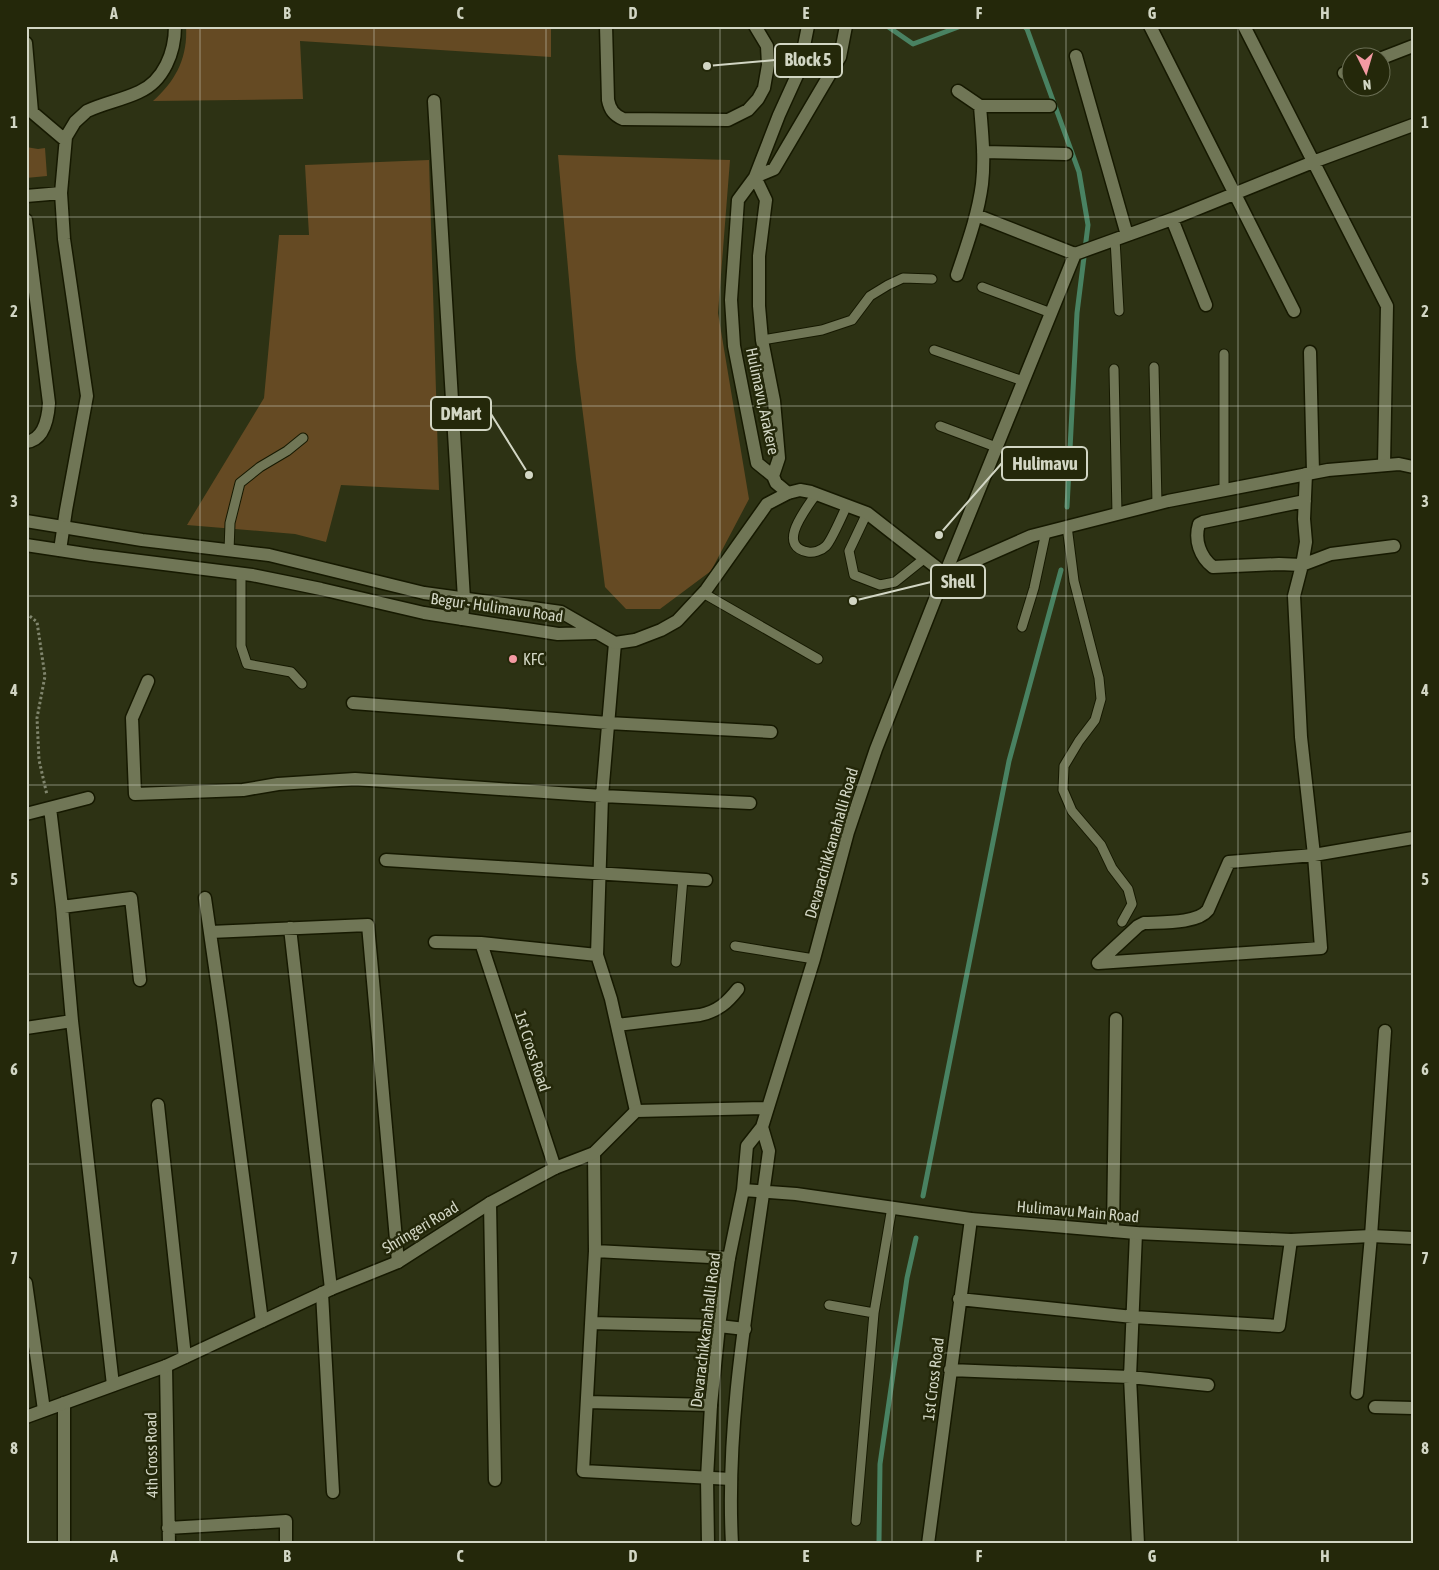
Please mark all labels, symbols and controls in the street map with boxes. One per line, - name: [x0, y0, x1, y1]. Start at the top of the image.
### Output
- text: A: [109, 4, 118, 22]
- text: B: [283, 4, 291, 22]
- text: C: [456, 4, 464, 22]
- text: D: [629, 4, 638, 22]
- text: E: [803, 4, 810, 22]
- text: F: [976, 4, 983, 22]
- text: G: [1148, 4, 1157, 22]
- text: H: [1320, 4, 1330, 22]
- callout: Block 5: [775, 44, 842, 77]
- north arrow: [1342, 48, 1392, 98]
- text: Block 5: [784, 49, 832, 70]
- text: N: [1362, 77, 1372, 93]
- text: 1: [10, 113, 18, 131]
- text: 1: [1421, 113, 1429, 131]
- text: 2: [10, 302, 18, 320]
- text: 2: [1421, 302, 1429, 320]
- street label: Hulimavu, Arakere: [743, 346, 783, 456]
- callout: DMart: [431, 397, 491, 430]
- text: DMart: [441, 403, 482, 424]
- callout: Hulimavu: [1002, 447, 1087, 480]
- text: Hulimavu: [1012, 453, 1078, 474]
- text: 3: [10, 492, 18, 510]
- text: 3: [1421, 492, 1429, 510]
- callout: Shell: [931, 565, 985, 598]
- text: Shell: [941, 571, 975, 592]
- street label: Begur - Hulimavu Road: [429, 589, 564, 626]
- place label: KFC: [523, 650, 545, 668]
- marker: KFC: [507, 653, 519, 665]
- text: 4: [9, 681, 18, 699]
- text: 4: [1420, 681, 1429, 699]
- street label: Devarachikkanahalli Road: [801, 766, 861, 920]
- text: 5: [10, 870, 18, 888]
- text: 5: [1421, 870, 1429, 888]
- street label: 1st Cross Road: [512, 1009, 554, 1093]
- text: 6: [10, 1060, 18, 1078]
- text: 6: [1421, 1060, 1429, 1078]
- street label: Shringeri Road: [379, 1197, 462, 1258]
- street label: Hulimavu Main Road: [1016, 1197, 1140, 1225]
- text: 7: [10, 1249, 18, 1267]
- text: 7: [1421, 1249, 1429, 1267]
- street label: Devarachikkanahalli Road: [687, 1252, 723, 1408]
- street label: 1st Cross Road: [919, 1336, 947, 1422]
- street label: 4th Cross Road: [141, 1412, 161, 1498]
- text: 8: [10, 1439, 18, 1457]
- text: 8: [1421, 1439, 1429, 1457]
- text: A: [109, 1547, 118, 1565]
- text: B: [283, 1547, 291, 1565]
- text: C: [456, 1547, 464, 1565]
- text: D: [629, 1547, 638, 1565]
- text: E: [803, 1547, 810, 1565]
- text: F: [976, 1547, 983, 1565]
- text: G: [1148, 1547, 1157, 1565]
- text: H: [1320, 1547, 1330, 1565]

